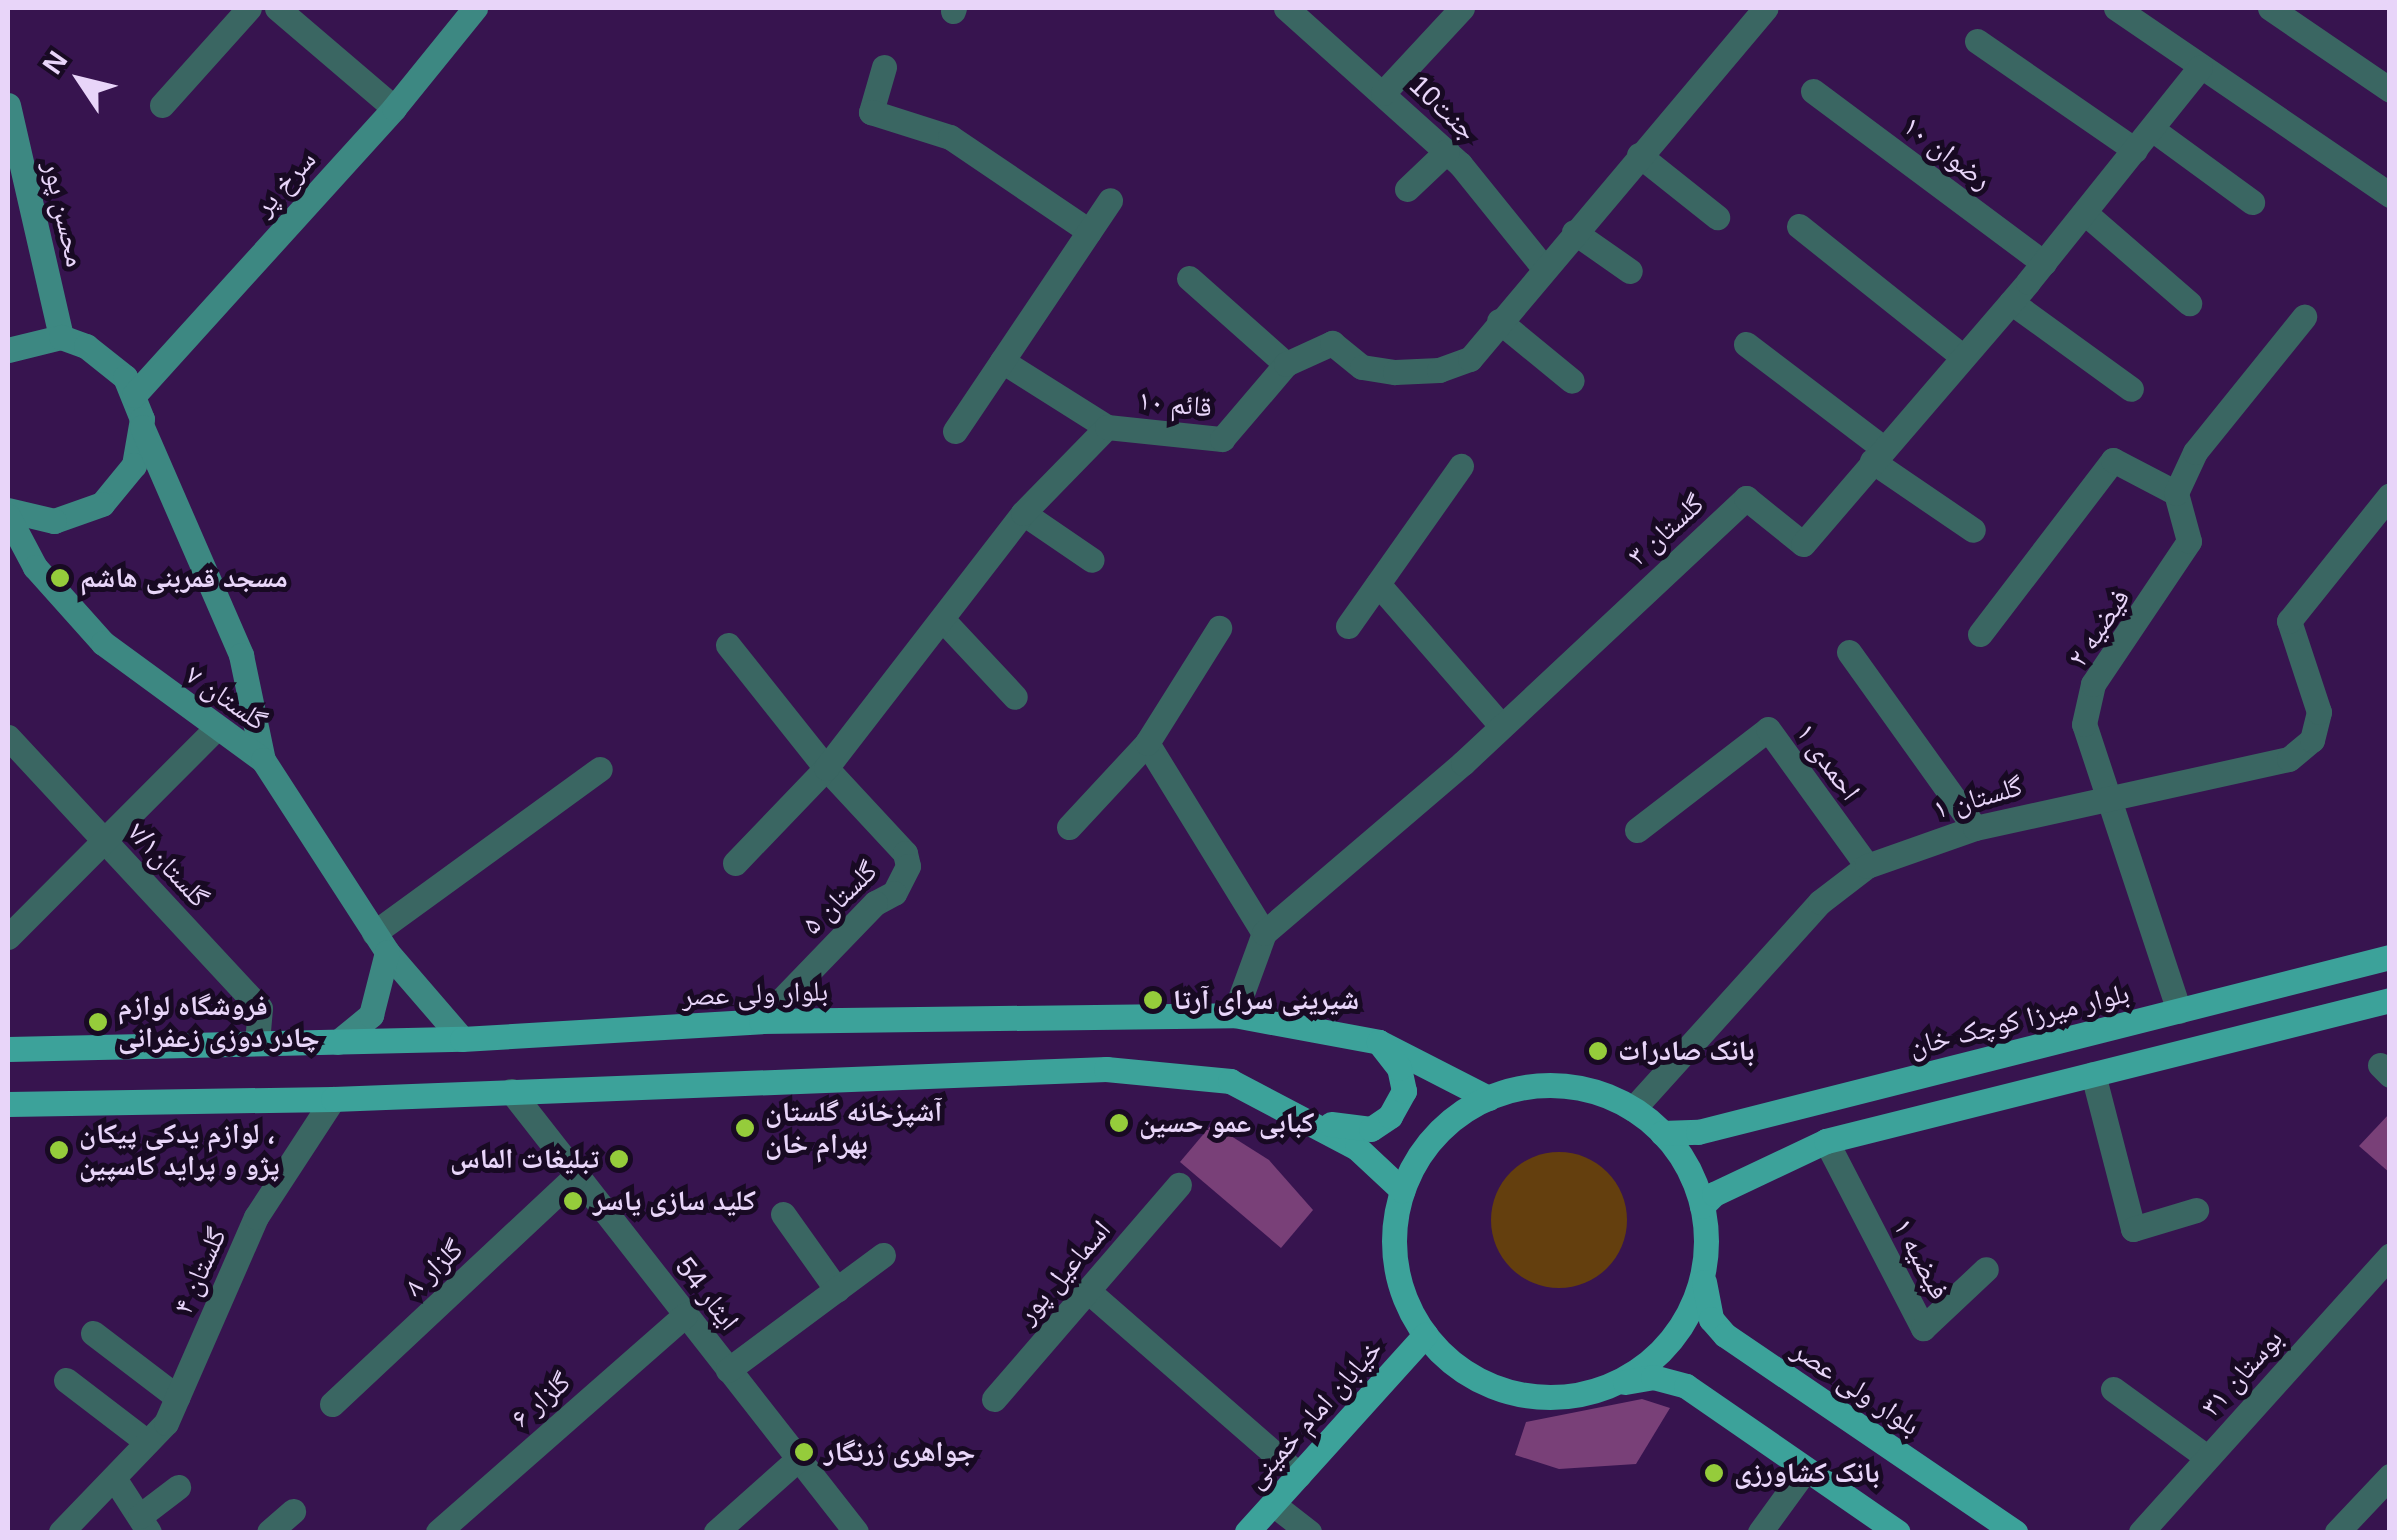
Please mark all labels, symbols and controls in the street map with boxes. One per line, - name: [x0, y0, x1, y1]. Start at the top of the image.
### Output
- north arrow: [30, 30, 130, 130]
- text: N: [37, 45, 74, 80]
- street label: جنت10: [1402, 68, 1484, 148]
- street label: رضوان ۱۰: [1896, 109, 1998, 197]
- street label: سرخ پر: [247, 143, 323, 223]
- street label: محسن پور: [36, 158, 92, 270]
- street label: قائم ۱۰: [1136, 383, 1214, 425]
- street label: گلستان ۳: [1621, 487, 1711, 573]
- place label: مسجد قمربنی هاشم: [80, 561, 288, 595]
- marker: مسجد قمربنی هاشم: [49, 567, 71, 589]
- street label: فیضیه ۲: [2061, 583, 2137, 673]
- street label: گلستان ۷: [179, 658, 273, 738]
- street label: احمدی ۱: [1789, 717, 1867, 807]
- street label: گلستان ۱: [1930, 769, 2026, 827]
- street label: گلستان۷/۱: [120, 816, 216, 914]
- street label: گلستان ۵: [796, 854, 884, 942]
- street label: بلوار ولی عصر: [681, 975, 829, 1013]
- street label: بلوار میرزا کوچک خان: [1905, 976, 2133, 1064]
- place label: شیرینی سرای آرتا: [1173, 983, 1359, 1017]
- place label: فروشگاه لوازم چادر دوزی زعفرانی: [118, 989, 320, 1055]
- marker: شیرینی سرای آرتا: [1142, 989, 1164, 1011]
- marker: فروشگاه لوازم چادر دوزی زعفرانی: [87, 1011, 109, 1033]
- place label: بانک صادرات: [1618, 1034, 1754, 1068]
- marker: بانک صادرات: [1587, 1040, 1609, 1062]
- place label: آشپزخانه گلستان بهرام خان: [765, 1095, 942, 1161]
- place label: کبابی عمو حسین: [1139, 1106, 1314, 1140]
- marker: کبابی عمو حسین: [1108, 1112, 1130, 1134]
- place label: لوازم یدکی پیکان ، پژو و پراید کاسپین: [79, 1117, 280, 1183]
- marker: آشپزخانه گلستان بهرام خان: [734, 1117, 756, 1139]
- marker: لوازم یدکی پیکان ، پژو و پراید کاسپین: [48, 1139, 70, 1161]
- place label: تبلیغات الماس: [450, 1142, 599, 1176]
- marker: تبلیغات الماس: [608, 1148, 630, 1170]
- place label: کلید سازی یاسر: [593, 1184, 756, 1218]
- marker: کلید سازی یاسر: [562, 1190, 584, 1212]
- street label: فیضیه ۱: [1886, 1213, 1956, 1305]
- street label: اسماعیل پور: [1010, 1214, 1118, 1330]
- street label: گلستان ۴: [166, 1223, 234, 1319]
- street label: گلزار ۸: [398, 1233, 470, 1303]
- street label: ایثار 54: [668, 1251, 746, 1337]
- street label: بوستان ۳۱: [2194, 1322, 2290, 1424]
- street label: خیابان امام خمینی: [1238, 1333, 1390, 1495]
- street label: بلوار ولی عصر: [1786, 1333, 1926, 1443]
- street label: گلزار ۶: [504, 1365, 578, 1435]
- place label: جواهری زرنگار: [824, 1435, 975, 1469]
- marker: جواهری زرنگار: [793, 1441, 815, 1463]
- place label: بانک کشاورزی: [1734, 1456, 1880, 1490]
- marker: بانک کشاورزی: [1703, 1462, 1725, 1484]

